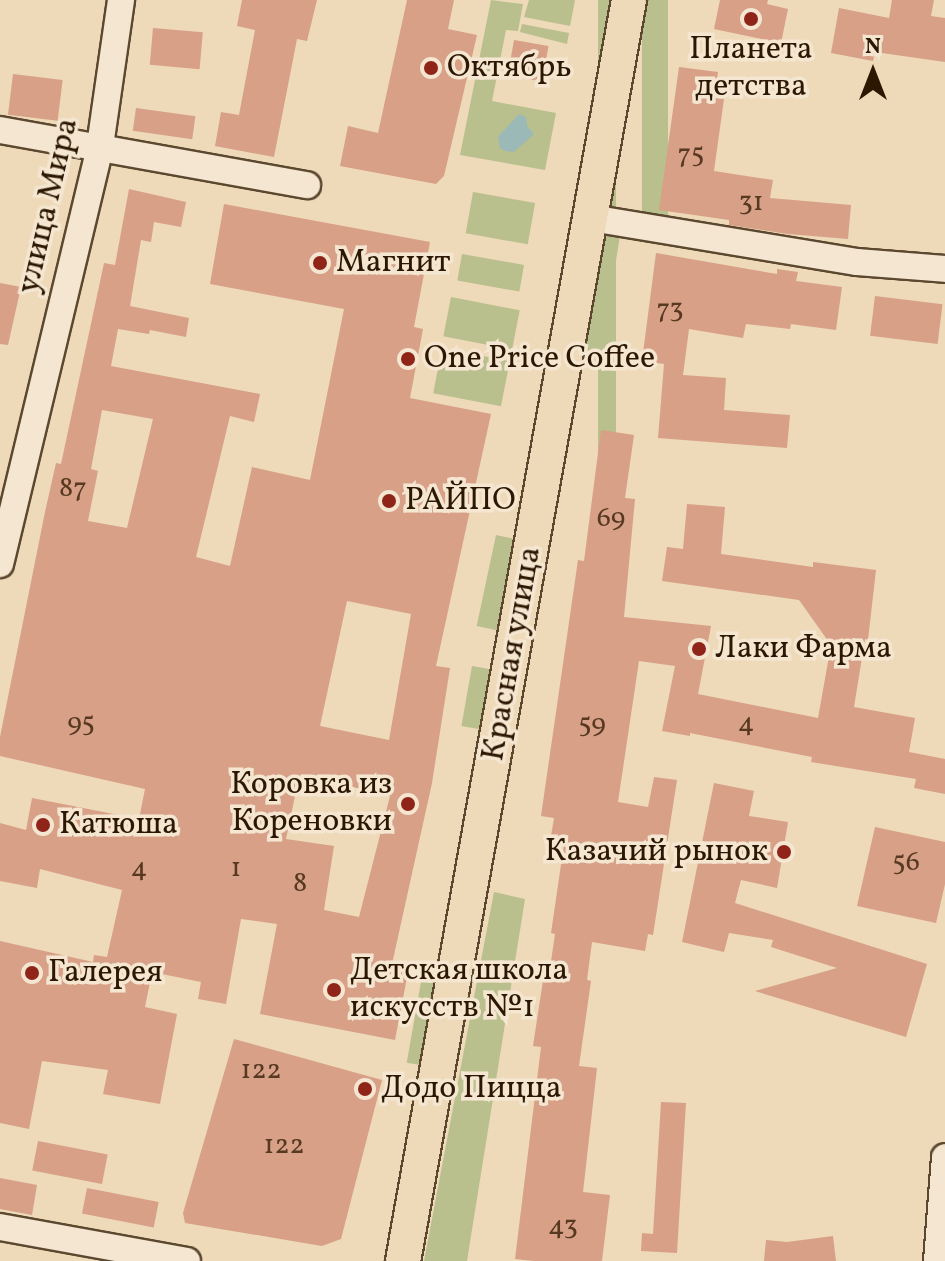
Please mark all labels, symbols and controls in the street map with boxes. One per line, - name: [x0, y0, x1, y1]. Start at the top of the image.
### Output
- marker: Планета детства: [742, 10, 760, 28]
- place label: Планета детства: [689, 32, 813, 107]
- north arrow: [833, 32, 913, 112]
- text: N: [865, 32, 881, 63]
- place label: Октябрь: [447, 49, 572, 87]
- marker: Октябрь: [422, 59, 440, 77]
- street label: улица Мира: [10, 114, 88, 298]
- house number: 75: [677, 138, 705, 172]
- house number: 31: [738, 186, 764, 220]
- place label: Магнит: [336, 244, 451, 282]
- marker: Магнит: [311, 254, 329, 272]
- house number: 73: [656, 293, 684, 327]
- place label: One Price Coffee: [424, 340, 655, 378]
- marker: One Price Coffee: [399, 350, 417, 368]
- house number: 87: [59, 472, 87, 506]
- place label: РАЙПО: [405, 482, 516, 520]
- marker: РАЙПО: [380, 492, 398, 510]
- house number: 69: [597, 502, 625, 536]
- street label: Красная улица: [475, 543, 551, 765]
- place label: Лаки Фарма: [715, 630, 892, 668]
- marker: Лаки Фарма: [690, 640, 708, 658]
- house number: 95: [67, 707, 95, 741]
- house number: 4: [738, 707, 754, 741]
- house number: 59: [578, 708, 606, 742]
- place label: Коровка из Кореновки: [230, 767, 392, 842]
- marker: Коровка из Кореновки: [399, 795, 417, 813]
- place label: Катюша: [59, 806, 178, 844]
- marker: Катюша: [34, 816, 52, 834]
- place label: Казачий рынок: [545, 833, 768, 871]
- marker: Казачий рынок: [775, 843, 793, 861]
- house number: 56: [892, 846, 920, 880]
- house number: 4: [131, 852, 147, 886]
- house number: 1: [231, 852, 241, 886]
- house number: 8: [293, 867, 307, 901]
- place label: Детская школа искусств №1: [350, 953, 568, 1028]
- place label: Галерея: [48, 954, 163, 992]
- marker: Галерея: [23, 964, 41, 982]
- marker: Детская школа искусств №1: [325, 981, 343, 999]
- house number: 122: [241, 1054, 281, 1088]
- place label: Додо Пицца: [381, 1070, 562, 1108]
- marker: Додо Пицца: [356, 1080, 374, 1098]
- house number: 122: [264, 1129, 304, 1163]
- house number: 43: [548, 1210, 578, 1244]

